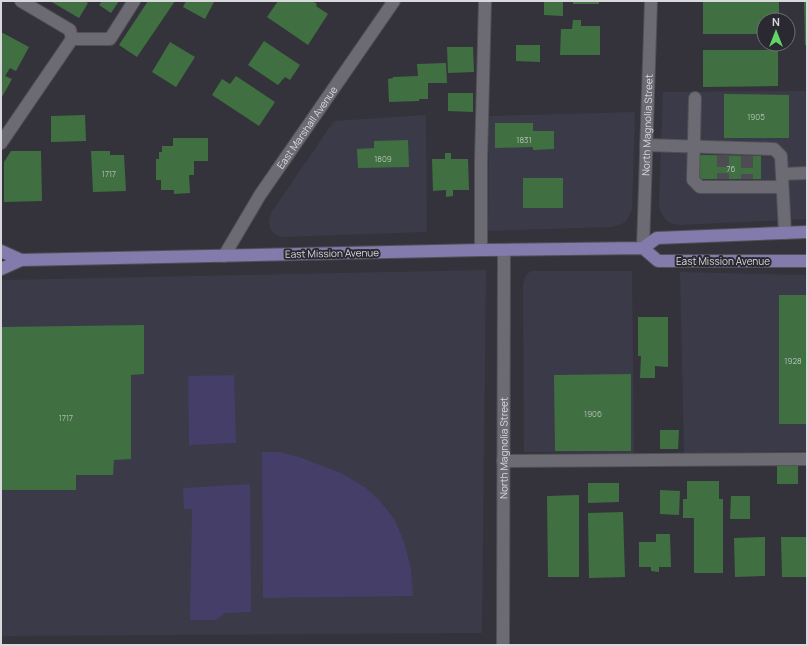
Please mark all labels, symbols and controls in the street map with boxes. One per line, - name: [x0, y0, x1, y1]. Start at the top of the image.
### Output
- north arrow: [756, 12, 796, 52]
- text: N: [772, 14, 780, 29]
- street label: North Magnolia Street: [638, 74, 656, 176]
- street label: East Marshall Avenue: [273, 83, 340, 172]
- house number: 1905: [747, 111, 765, 122]
- house number: 1831: [516, 134, 532, 145]
- house number: 1809: [374, 153, 392, 164]
- house number: 76: [727, 163, 736, 174]
- house number: 1717: [102, 168, 116, 179]
- street label: East Mission Avenue: [285, 245, 379, 261]
- street label: East Mission Avenue: [676, 254, 770, 268]
- house number: 1928: [784, 355, 802, 366]
- street label: North Magnolia Street: [496, 397, 511, 499]
- house number: 1906: [584, 408, 602, 419]
- house number: 1717: [59, 412, 73, 423]

